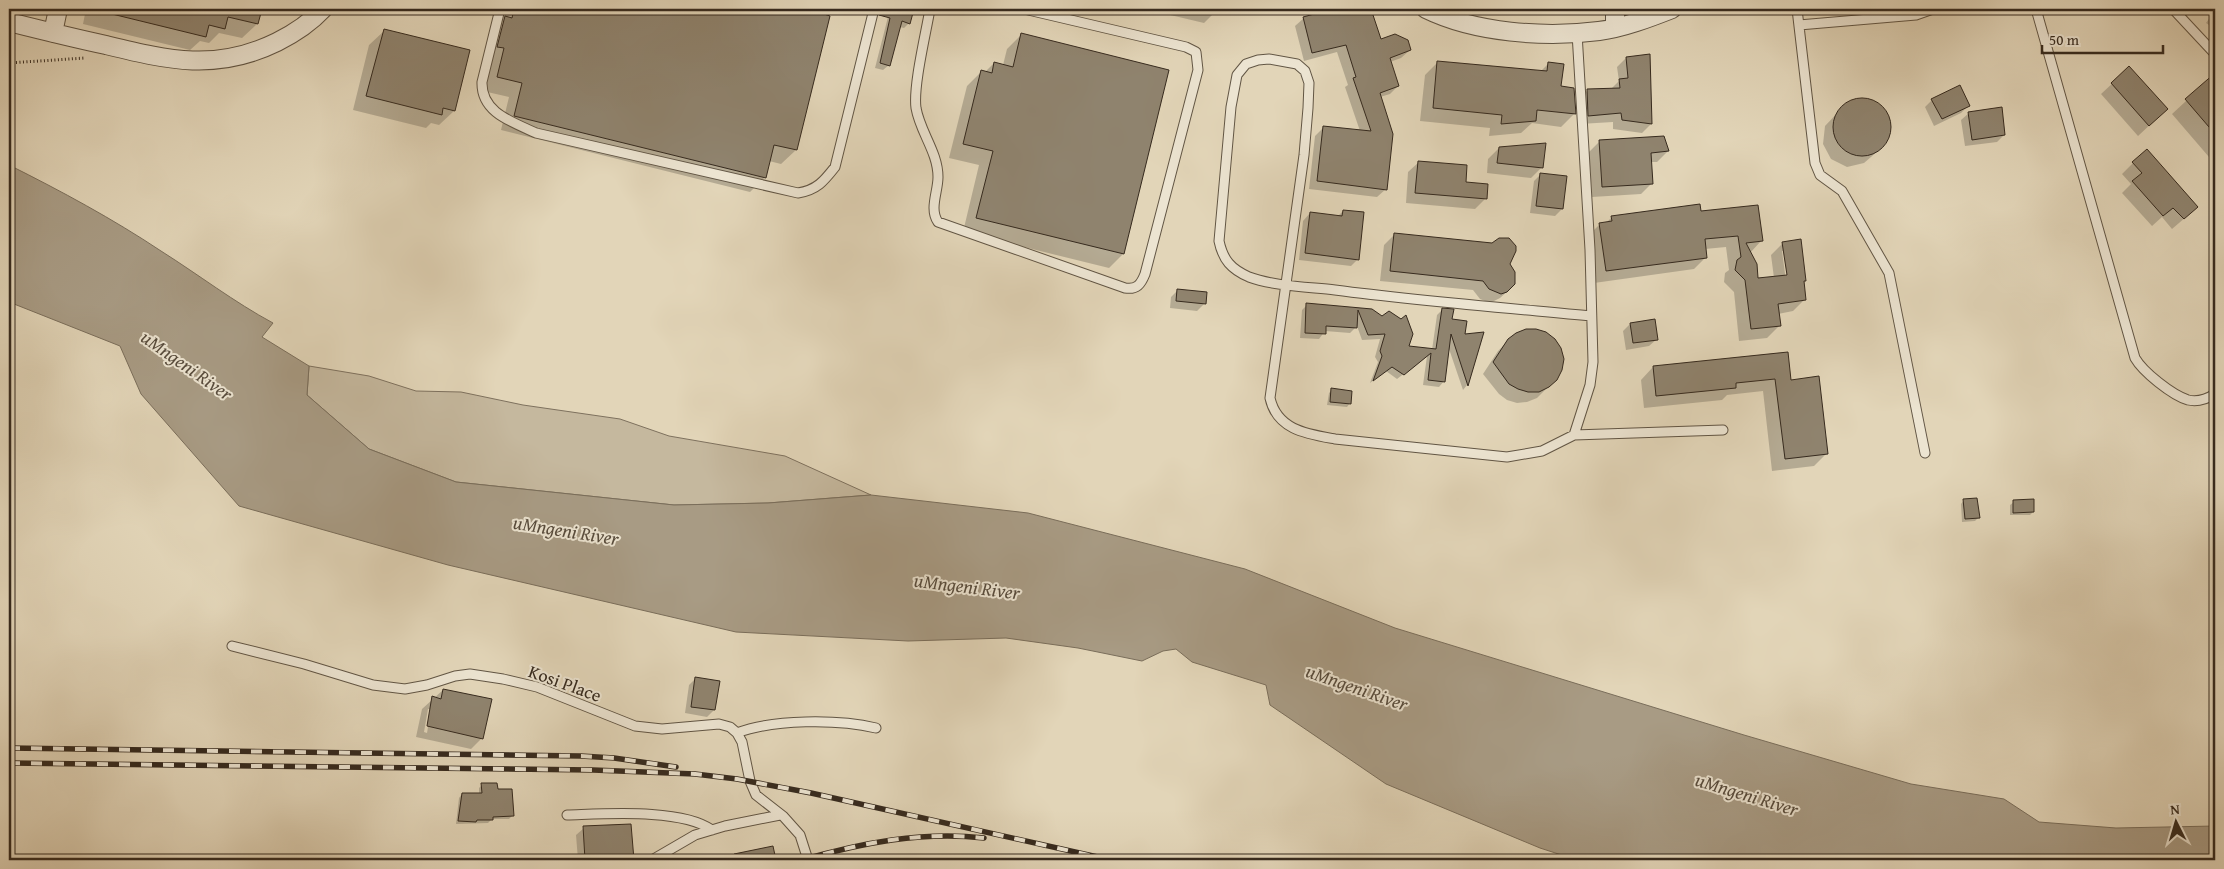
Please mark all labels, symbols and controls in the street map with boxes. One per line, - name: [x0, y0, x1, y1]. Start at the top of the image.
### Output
- scale bar: [2042, 22, 2163, 54]
- text: 50 m: [2049, 29, 2080, 50]
- water label: uMngeni River: [135, 323, 239, 408]
- water label: uMngeni River: [511, 508, 622, 552]
- water label: uMngeni River: [912, 566, 1022, 606]
- water label: uMngeni River: [1302, 656, 1413, 718]
- street label: Kosi Place: [525, 657, 605, 709]
- water label: uMngeni River: [1692, 765, 1803, 823]
- north arrow: [2152, 796, 2202, 846]
- text: N: [2169, 799, 2181, 819]

